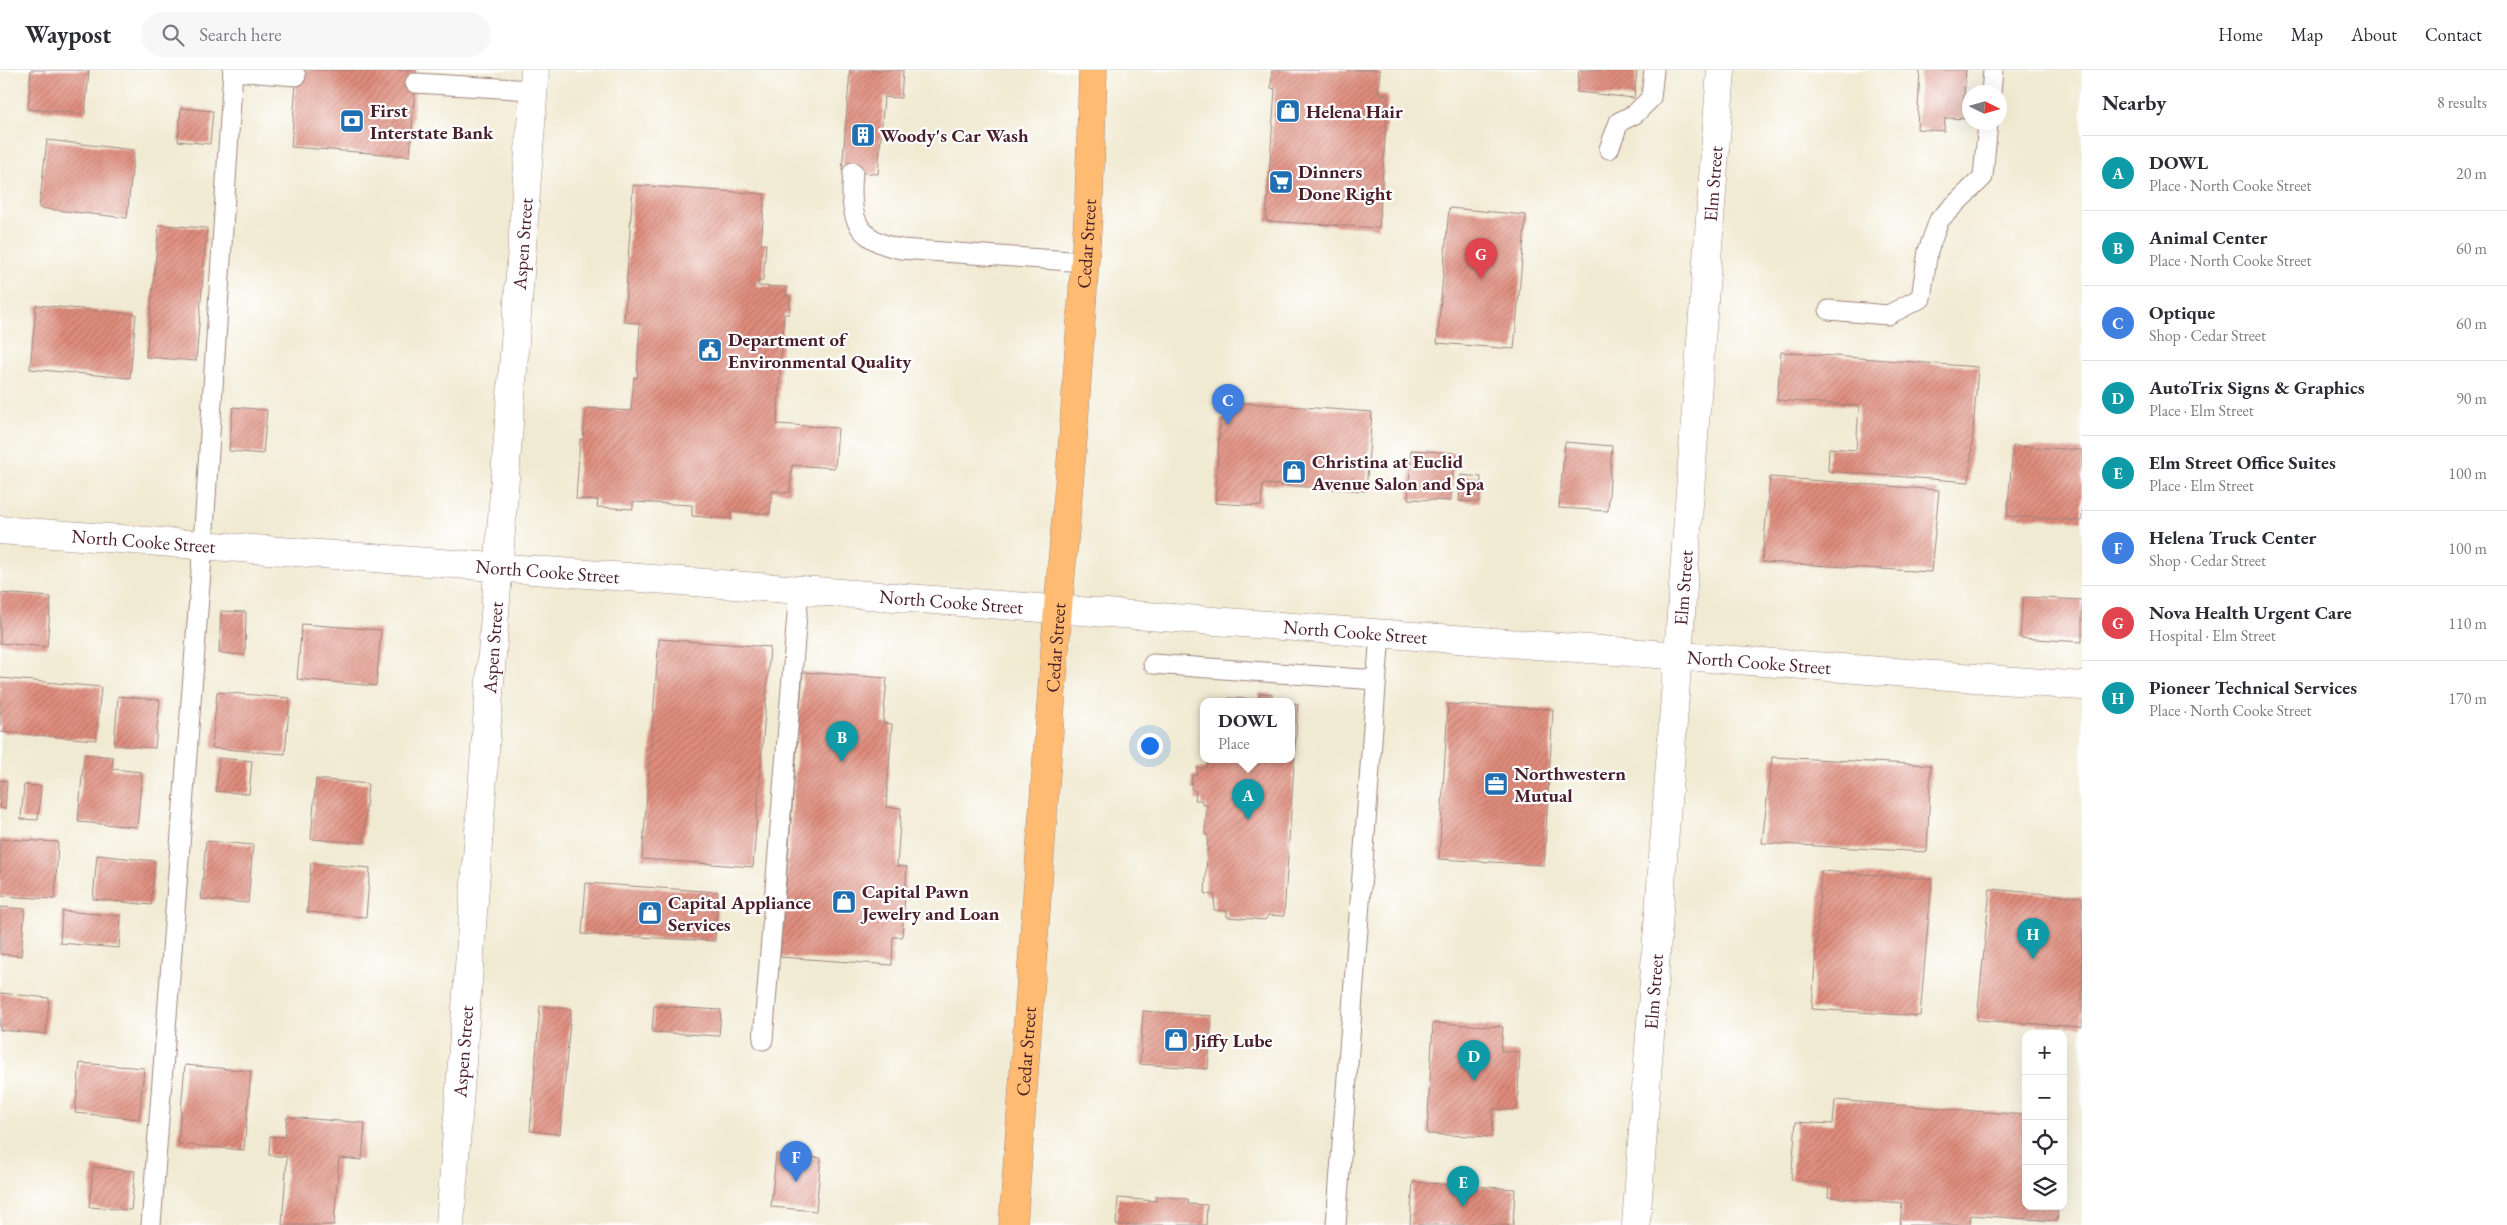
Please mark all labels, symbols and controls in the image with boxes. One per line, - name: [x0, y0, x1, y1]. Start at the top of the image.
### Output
- search box: [141, 12, 491, 57]
- text: Waypost: [25, 19, 111, 50]
- icon: search: [159, 21, 187, 49]
- text: Search here: [199, 22, 282, 47]
- text: Home: [2218, 23, 2263, 46]
- text: Map: [2291, 23, 2323, 46]
- text: About: [2351, 23, 2397, 46]
- text: Contact: [2425, 23, 2482, 46]
- north arrow: [1962, 85, 2007, 130]
- text: Nearby: [2102, 89, 2166, 116]
- text: 8 results: [2437, 92, 2487, 113]
- place label: First Interstate Bank: [370, 98, 494, 145]
- shop icon: Helena Hair: [1275, 98, 1301, 124]
- place label: Helena Hair: [1306, 99, 1403, 124]
- bank icon: First Interstate Bank: [339, 108, 365, 134]
- building icon: Woody's Car Wash: [850, 122, 876, 148]
- place label: Woody's Car Wash: [880, 123, 1029, 148]
- street label: Elm Street: [1698, 145, 1728, 223]
- text: DOWL: [2149, 150, 2208, 175]
- place label: Dinners Done Right: [1298, 159, 1392, 206]
- text: A: [2112, 163, 2124, 184]
- text: 20 m: [2456, 163, 2487, 184]
- supermarket icon: Dinners Done Right: [1268, 169, 1294, 195]
- text: Place · North Cooke Street: [2149, 175, 2312, 196]
- street label: Aspen Street: [507, 197, 539, 292]
- street label: Cedar Street: [1071, 198, 1102, 289]
- text: Animal Center: [2149, 225, 2267, 250]
- pin: G: [1465, 238, 1497, 279]
- text: B: [2113, 238, 2123, 259]
- text: 60 m: [2456, 238, 2487, 259]
- text: Place · North Cooke Street: [2149, 250, 2312, 271]
- text: Optique: [2149, 300, 2215, 325]
- text: C: [2112, 313, 2124, 334]
- text: 60 m: [2456, 313, 2487, 334]
- text: Shop · Cedar Street: [2149, 325, 2266, 346]
- place label: Department of Environmental Quality: [728, 327, 912, 374]
- public building icon: Department of Environmental Quality: [697, 337, 723, 363]
- text: AutoTrix Signs & Graphics: [2149, 375, 2365, 400]
- pin: C: [1212, 384, 1244, 425]
- text: D: [2112, 388, 2124, 409]
- text: 90 m: [2456, 388, 2487, 409]
- text: Place · Elm Street: [2149, 400, 2254, 421]
- place label: Christina at Euclid Avenue Salon and Spa: [1311, 449, 1485, 496]
- text: Elm Street Office Suites: [2149, 450, 2336, 475]
- shop icon: Christina at Euclid Avenue Salon and Spa: [1281, 459, 1307, 485]
- text: E: [2113, 463, 2123, 484]
- text: 100 m: [2448, 463, 2487, 484]
- text: Place · Elm Street: [2149, 475, 2254, 496]
- street label: North Cooke Street: [71, 523, 217, 559]
- text: Helena Truck Center: [2149, 525, 2316, 550]
- text: F: [2114, 538, 2122, 559]
- text: 100 m: [2448, 538, 2487, 559]
- street label: Elm Street: [1668, 549, 1699, 626]
- text: Shop · Cedar Street: [2149, 550, 2266, 571]
- street label: North Cooke Street: [475, 554, 620, 589]
- street label: North Cooke Street: [878, 584, 1024, 620]
- text: Nova Health Urgent Care: [2149, 600, 2352, 625]
- street label: Aspen Street: [477, 601, 509, 696]
- street label: Cedar Street: [1040, 602, 1071, 693]
- text: G: [2112, 613, 2124, 634]
- text: 110 m: [2448, 613, 2487, 634]
- street label: North Cooke Street: [1282, 614, 1428, 650]
- text: Hospital · Elm Street: [2149, 625, 2276, 646]
- street label: North Cooke Street: [1686, 644, 1832, 680]
- text: Pioneer Technical Services: [2149, 675, 2357, 700]
- text: H: [2112, 688, 2124, 709]
- text: 170 m: [2448, 688, 2487, 709]
- popup: [1200, 698, 1295, 763]
- text: Place · North Cooke Street: [2149, 700, 2312, 721]
- text: DOWL: [1218, 708, 1277, 733]
- pin: B: [826, 721, 858, 762]
- your location: [1137, 733, 1163, 759]
- text: Place: [1218, 733, 1249, 754]
- place label: Northwestern Mutual: [1514, 761, 1626, 808]
- office icon: Northwestern Mutual: [1483, 771, 1509, 797]
- pin: A: [1232, 779, 1264, 820]
- place label: Capital Pawn Jewelry and Loan: [860, 879, 1000, 926]
- shop icon: Capital Pawn Jewelry and Loan: [831, 889, 857, 915]
- place label: Capital Appliance Services: [668, 890, 811, 937]
- shop icon: Capital Appliance Services: [637, 900, 663, 926]
- pin: H: [2017, 918, 2049, 959]
- street label: Elm Street: [1638, 953, 1669, 1030]
- street label: Aspen Street: [447, 1005, 479, 1099]
- street label: Cedar Street: [1010, 1006, 1042, 1097]
- shop icon: Jiffy Lube: [1163, 1027, 1189, 1053]
- place label: Jiffy Lube: [1192, 1028, 1273, 1053]
- map controls: [2022, 1030, 2067, 1210]
- button: +: [2022, 1030, 2067, 1075]
- pin: D: [1458, 1040, 1490, 1081]
- button: −: [2022, 1075, 2067, 1120]
- button: locate: [2022, 1120, 2067, 1165]
- pin: F: [780, 1141, 812, 1182]
- button: layers: [2022, 1165, 2067, 1210]
- pin: E: [1447, 1166, 1479, 1207]

